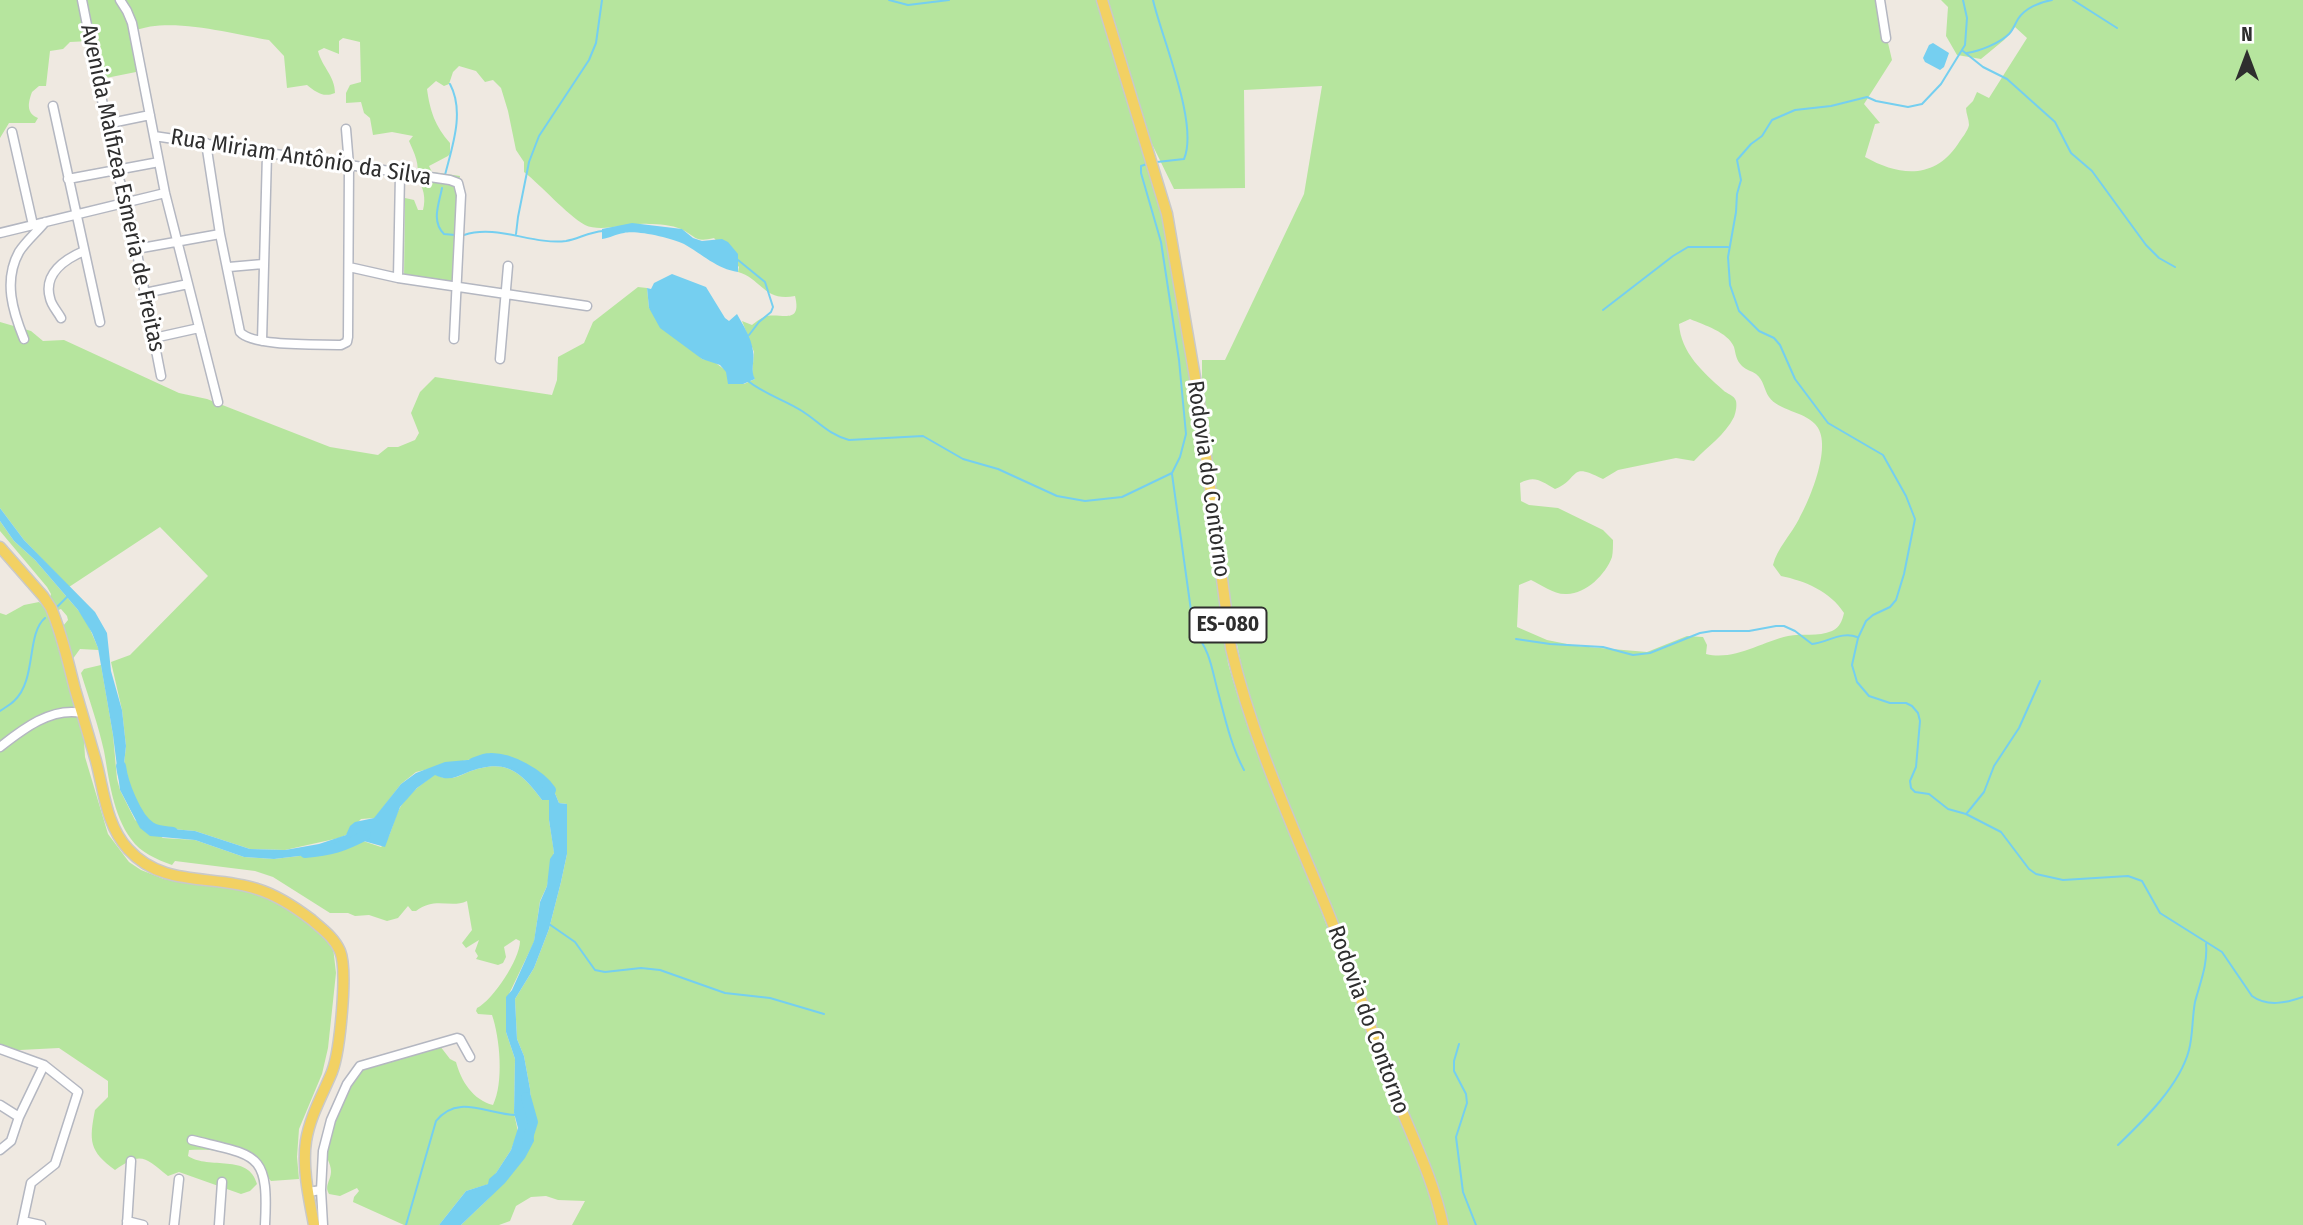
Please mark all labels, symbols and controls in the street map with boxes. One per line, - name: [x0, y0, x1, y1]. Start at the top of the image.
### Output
- north arrow: [2212, 21, 2282, 91]
- street label: Avenida Malfizea Esmeria de Freitas: [74, 22, 170, 354]
- text: N: [2241, 23, 2253, 46]
- street label: Rua Miriam Antônio da Silva: [169, 124, 433, 192]
- street label: Rodovia do Contorno: [1181, 379, 1235, 579]
- road number: ES-080: [1190, 608, 1266, 642]
- street label: Rodovia do Contorno: [1321, 922, 1415, 1118]

